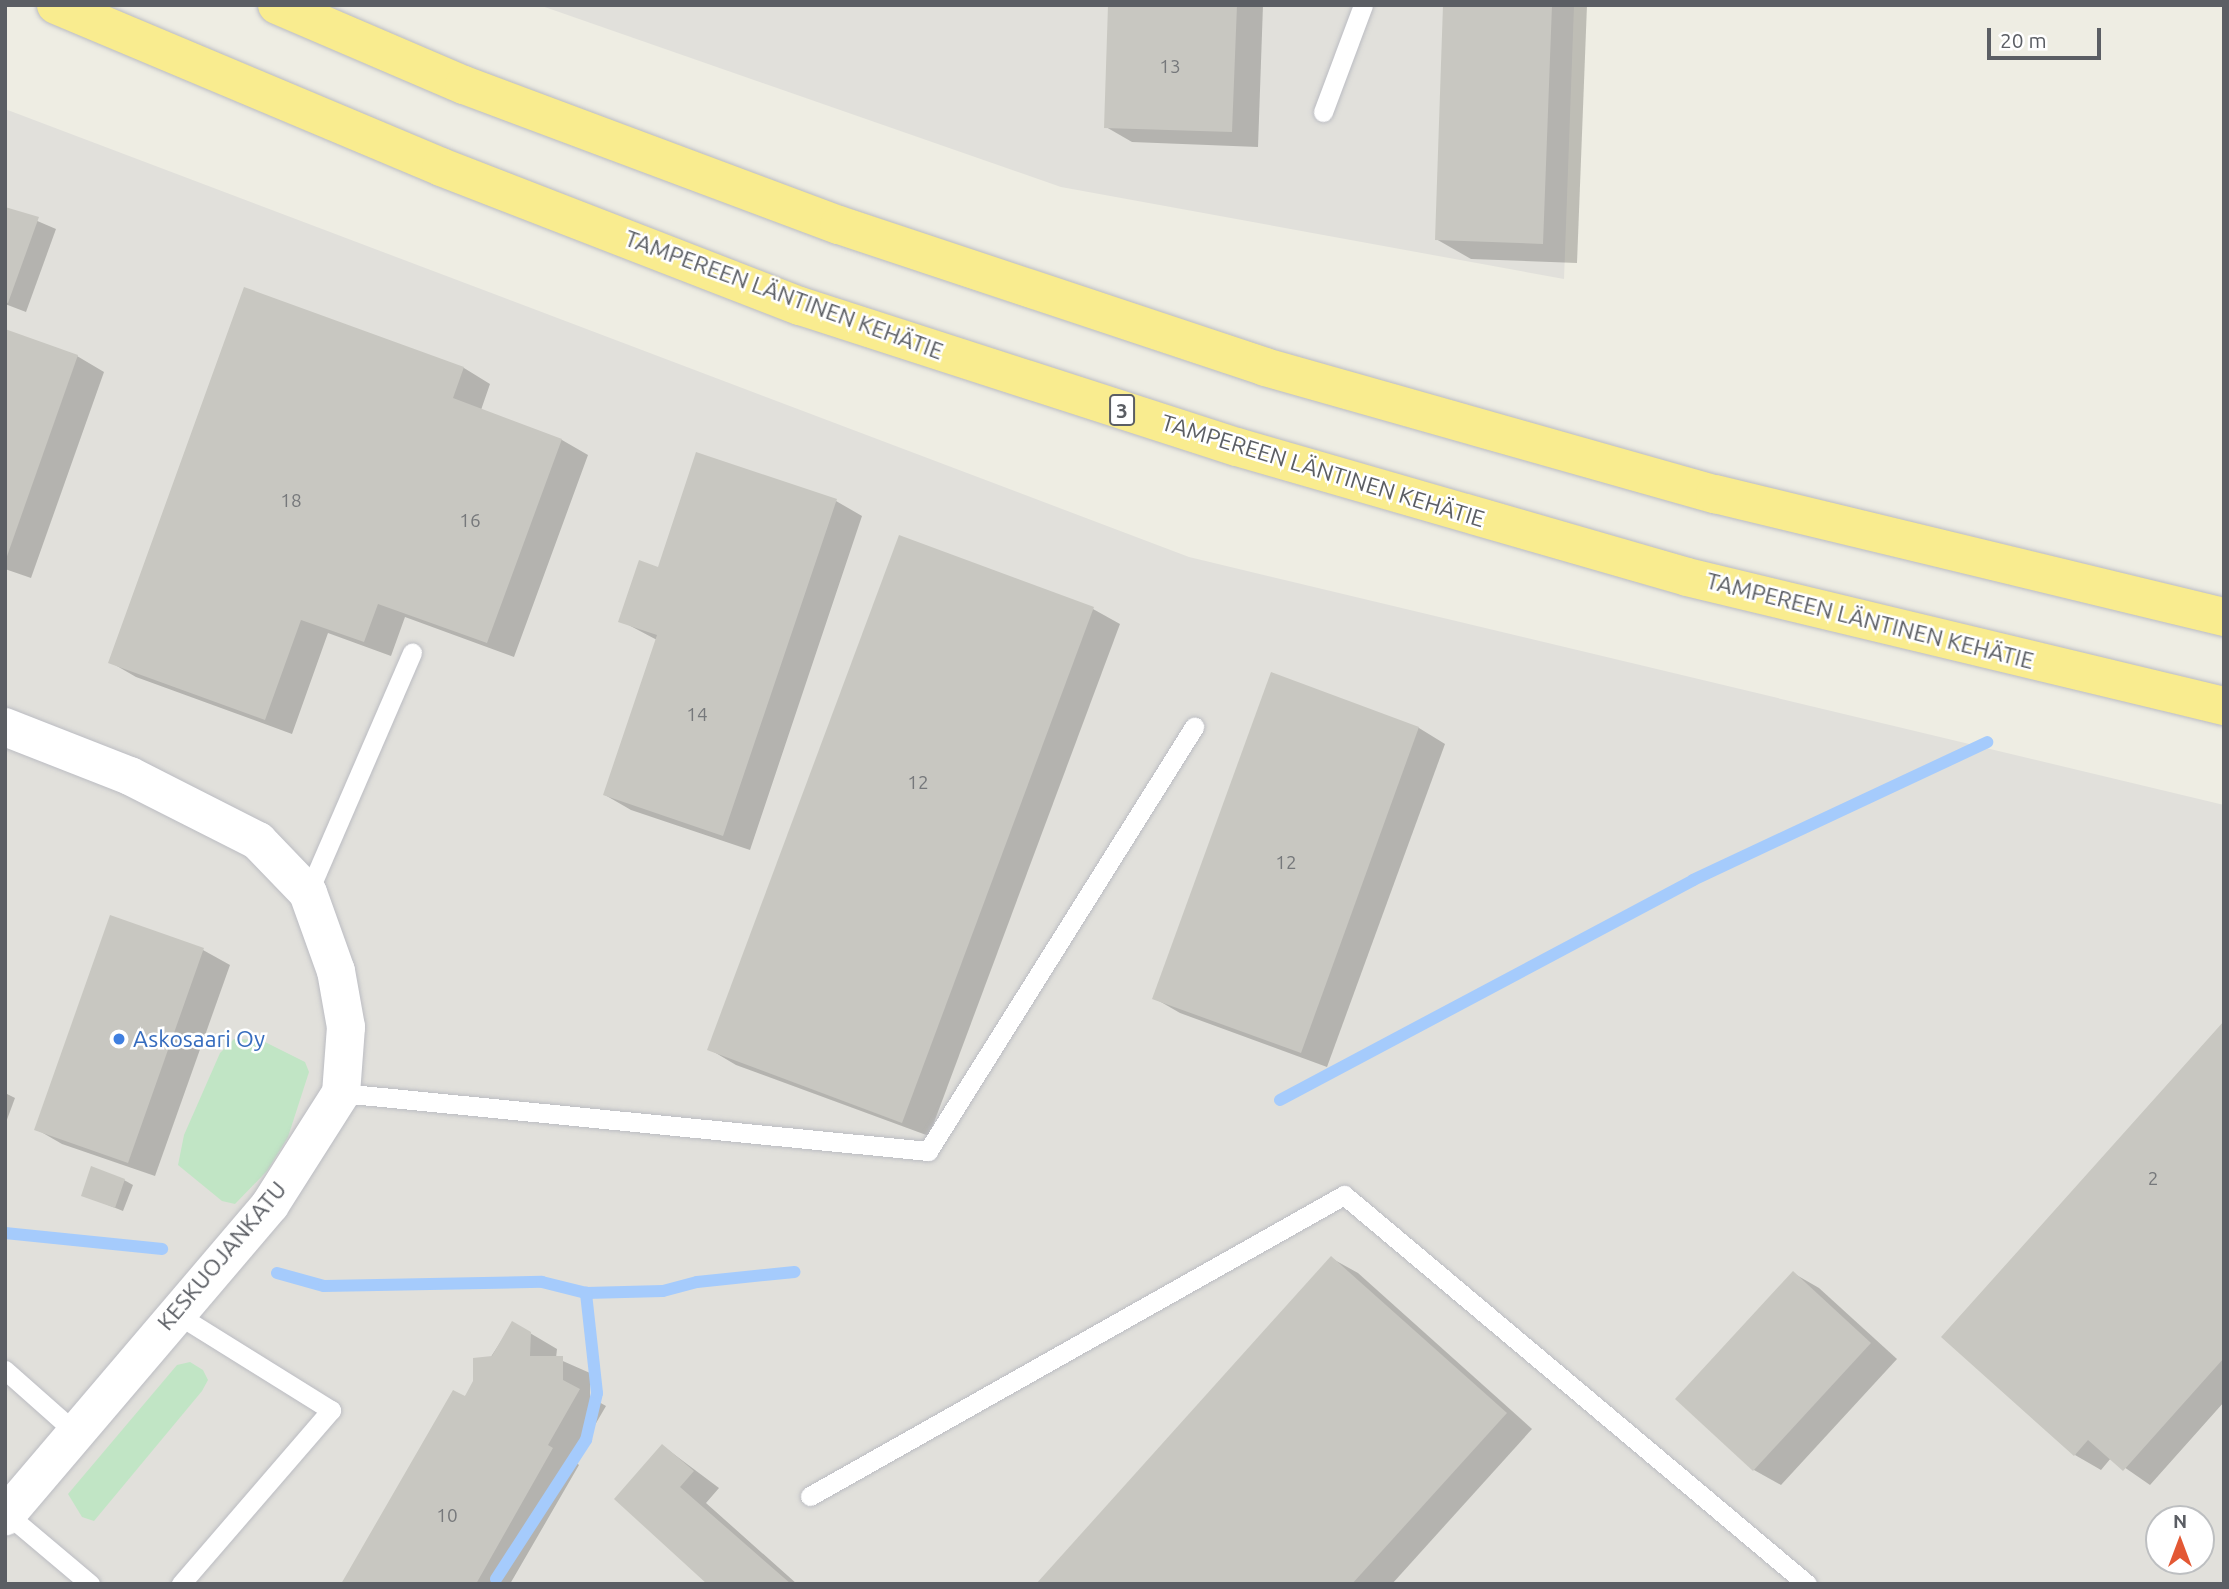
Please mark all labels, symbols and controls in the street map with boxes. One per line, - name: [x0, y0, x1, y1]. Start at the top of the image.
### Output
- scale bar: [1991, 14, 2105, 58]
- text: 20 m: [2000, 28, 2047, 52]
- house number: 13: [1159, 56, 1181, 78]
- street label: TAMPEREEN LÄNTINEN KEHÄTIE: [621, 224, 947, 366]
- road number: 3: [1108, 392, 1136, 428]
- street label: TAMPEREEN LÄNTINEN KEHÄTIE: [1158, 409, 1488, 533]
- house number: 18: [280, 490, 302, 512]
- house number: 16: [459, 510, 481, 532]
- street label: TAMPEREEN LÄNTINEN KEHÄTIE: [1703, 567, 2037, 675]
- house number: 14: [686, 704, 708, 726]
- house number: 12: [907, 772, 929, 794]
- house number: 12: [1275, 852, 1297, 874]
- place label: Askosaari Oy: [133, 1025, 265, 1053]
- marker: Askosaari Oy: [111, 1031, 127, 1047]
- house number: 2: [2148, 1168, 2158, 1190]
- street label: KESKUOJANKATU: [152, 1176, 292, 1336]
- house number: 10: [436, 1505, 458, 1527]
- north arrow: [2145, 1505, 2215, 1575]
- text: N: [2173, 1510, 2187, 1532]

